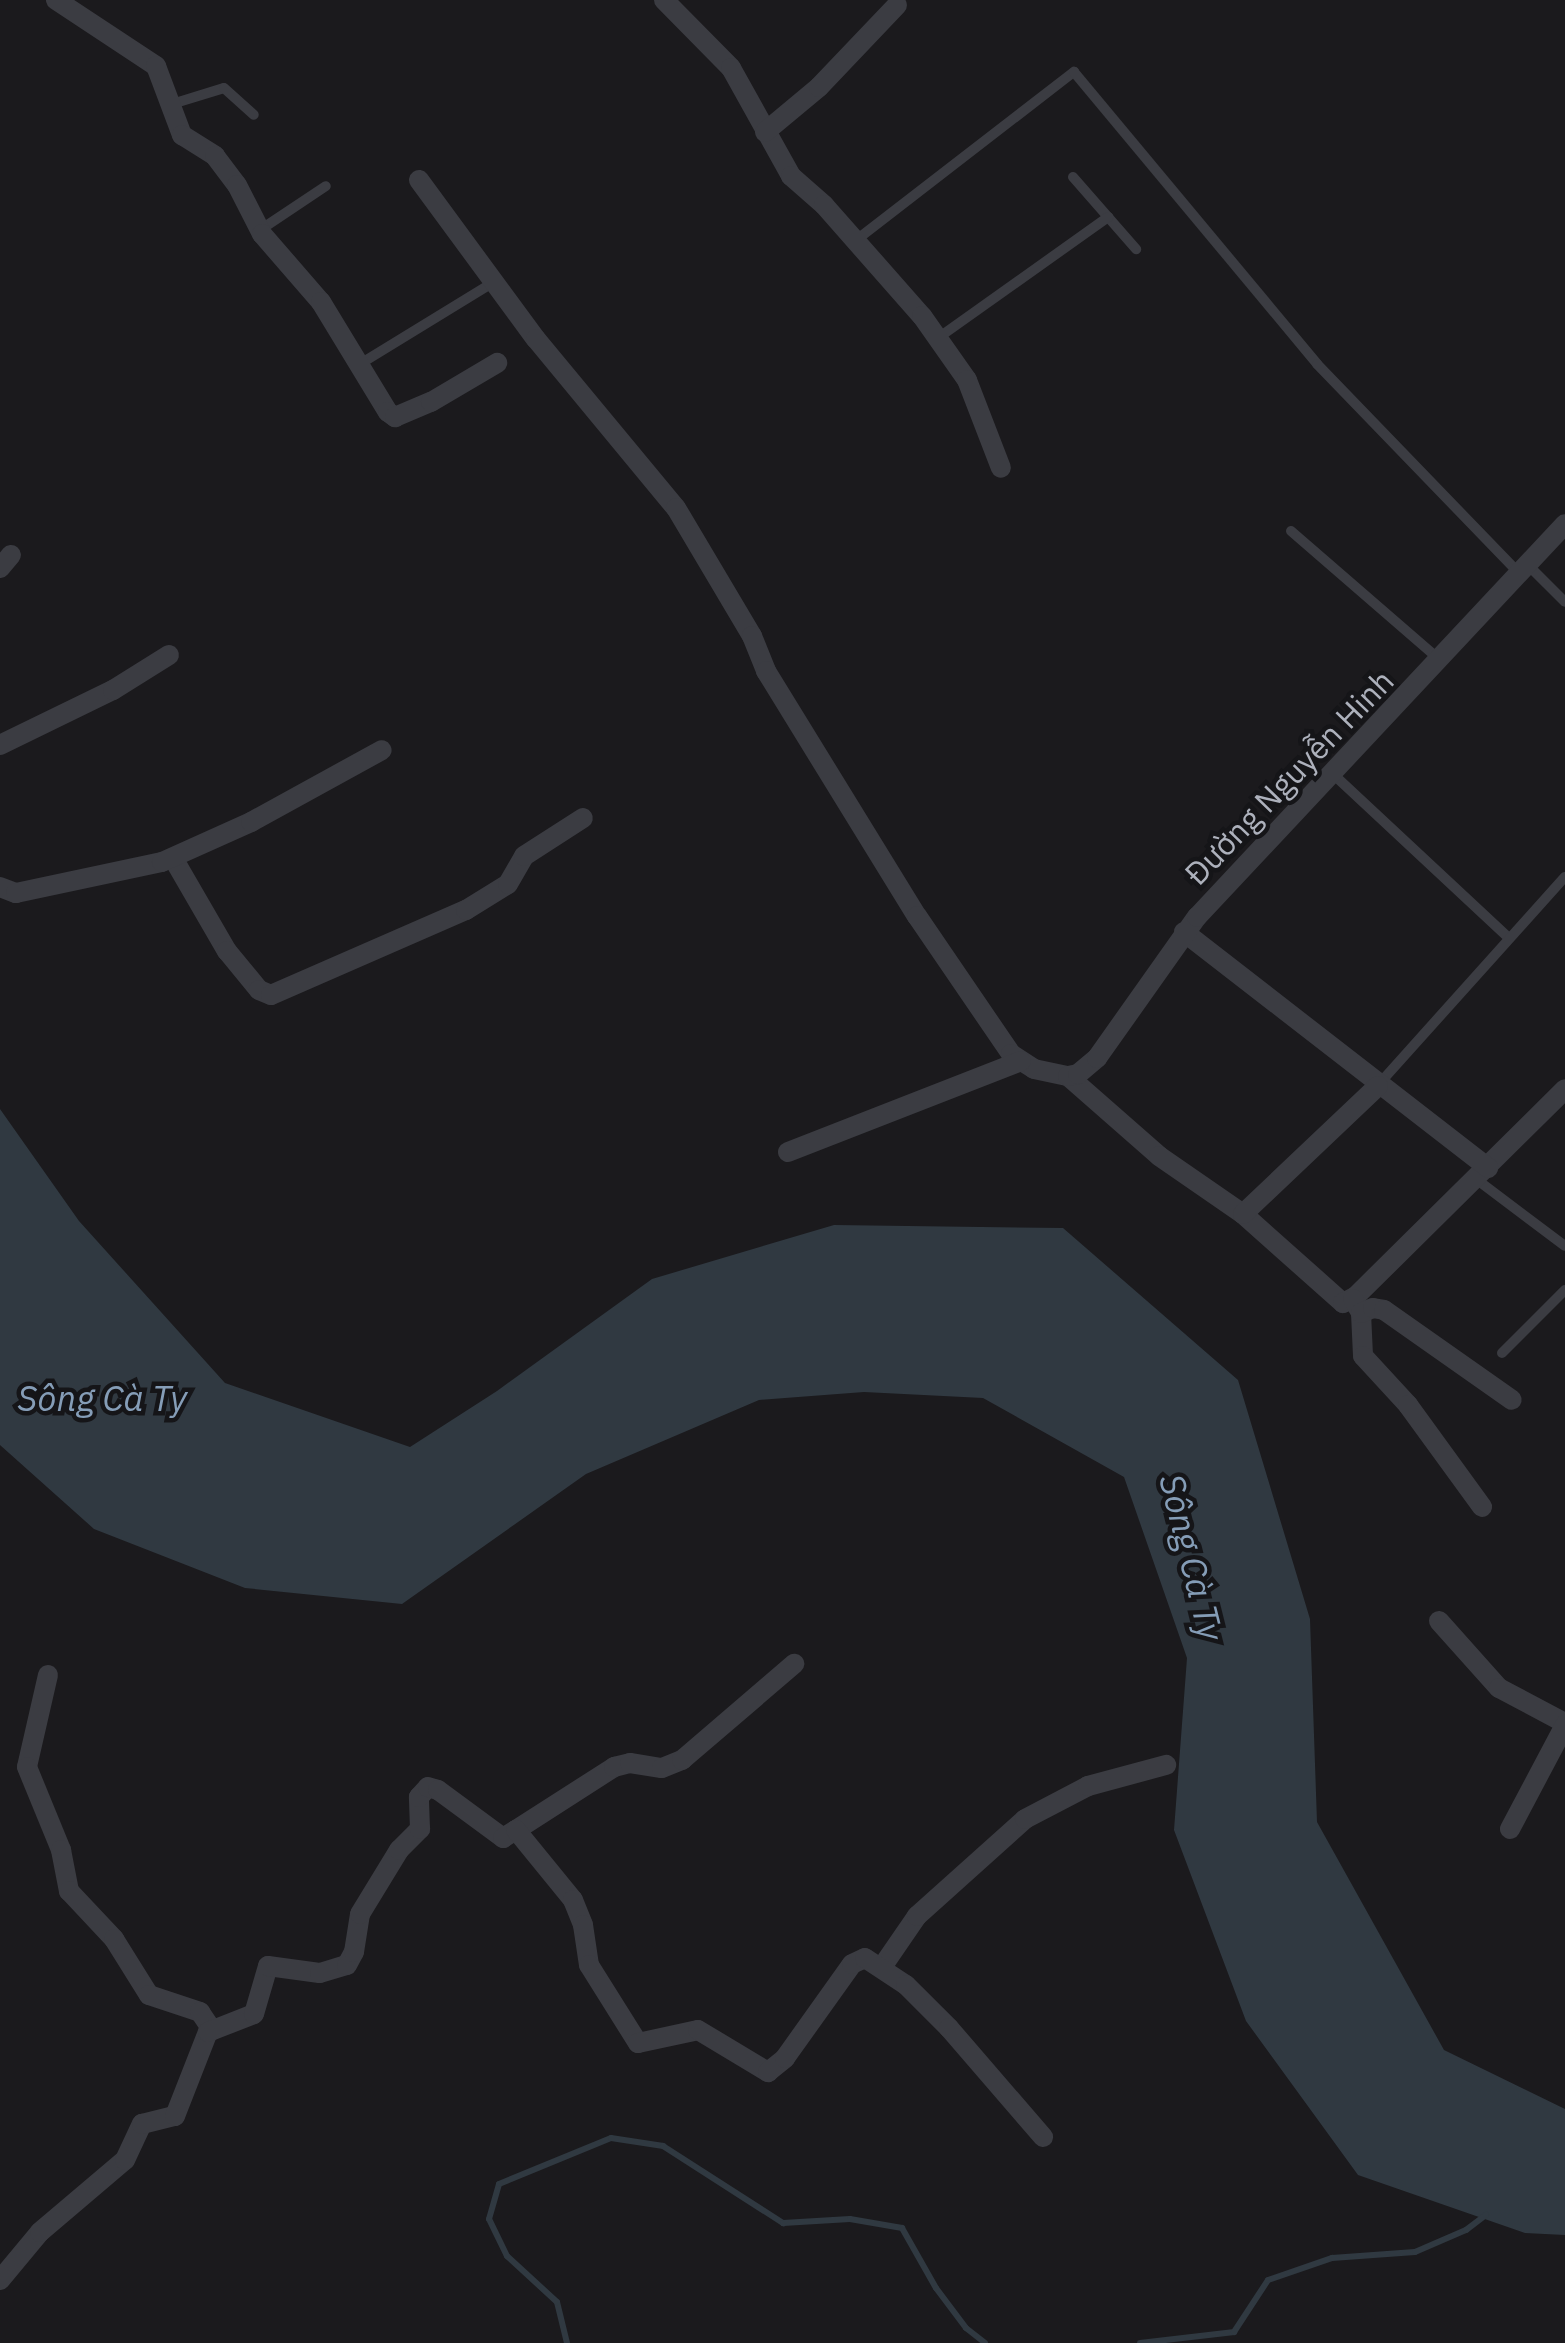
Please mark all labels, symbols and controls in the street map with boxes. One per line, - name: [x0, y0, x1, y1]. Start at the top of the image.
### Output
- street label: Đường Nguyễn Hinh: [1177, 662, 1401, 892]
- water label: Sông Cà Ty: [17, 1377, 187, 1419]
- water label: Sông Cà Ty: [1151, 1470, 1233, 1644]

